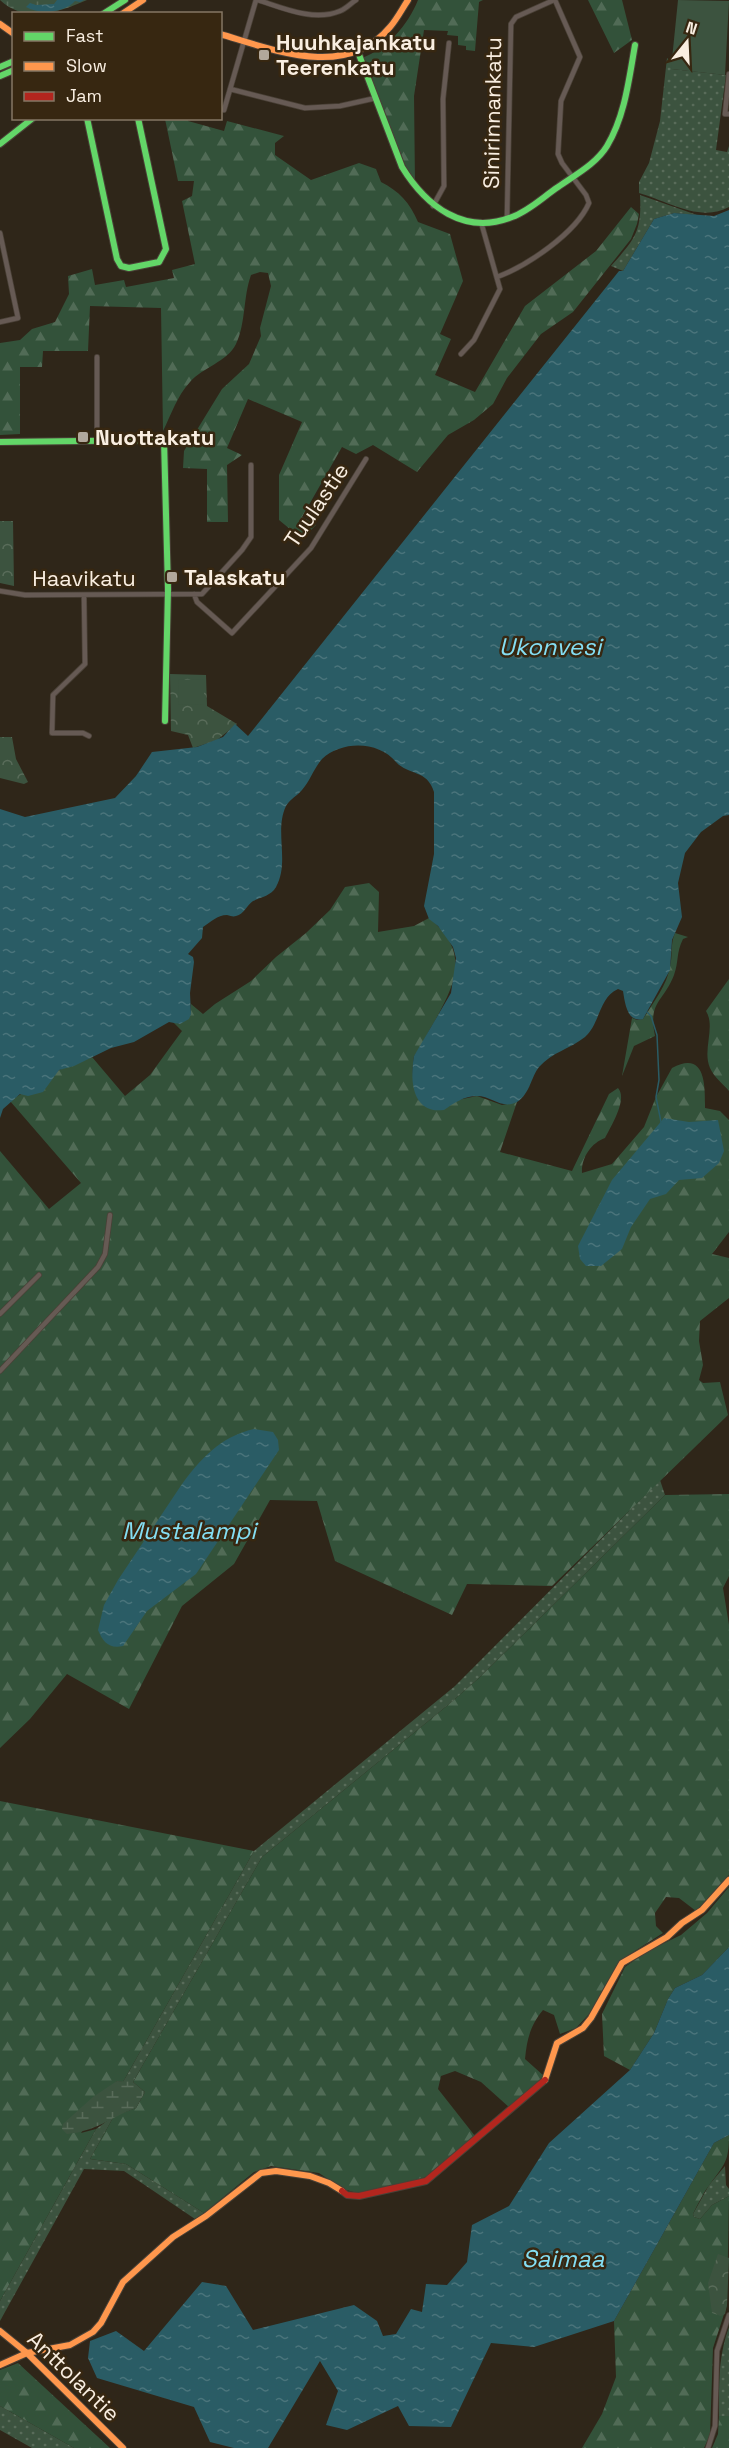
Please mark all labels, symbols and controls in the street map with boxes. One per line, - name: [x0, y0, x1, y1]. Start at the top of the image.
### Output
- legend: [12, 12, 222, 120]
- north arrow: [657, 12, 717, 72]
- text: N: [683, 17, 700, 40]
- text: Fast: [66, 24, 103, 47]
- place label: Huuhkajankatu Teerenkatu: [276, 28, 436, 81]
- street label: Sinirinnankatu: [477, 37, 507, 189]
- marker: Huuhkajankatu Teerenkatu: [257, 48, 271, 62]
- text: Slow: [66, 54, 107, 77]
- text: Jam: [66, 84, 102, 107]
- place label: Nuottakatu: [95, 423, 214, 451]
- marker: Nuottakatu: [76, 430, 90, 444]
- street label: Tuulastie: [278, 457, 354, 553]
- place label: Talaskatu: [184, 563, 285, 591]
- street label: Haavikatu: [32, 564, 136, 592]
- marker: Talaskatu: [165, 570, 179, 584]
- water label: Ukonvesi: [499, 631, 604, 662]
- water label: Mustalampi: [122, 1515, 259, 1546]
- water label: Saimaa: [522, 2243, 605, 2274]
- street label: Anttolantie: [22, 2325, 126, 2427]

